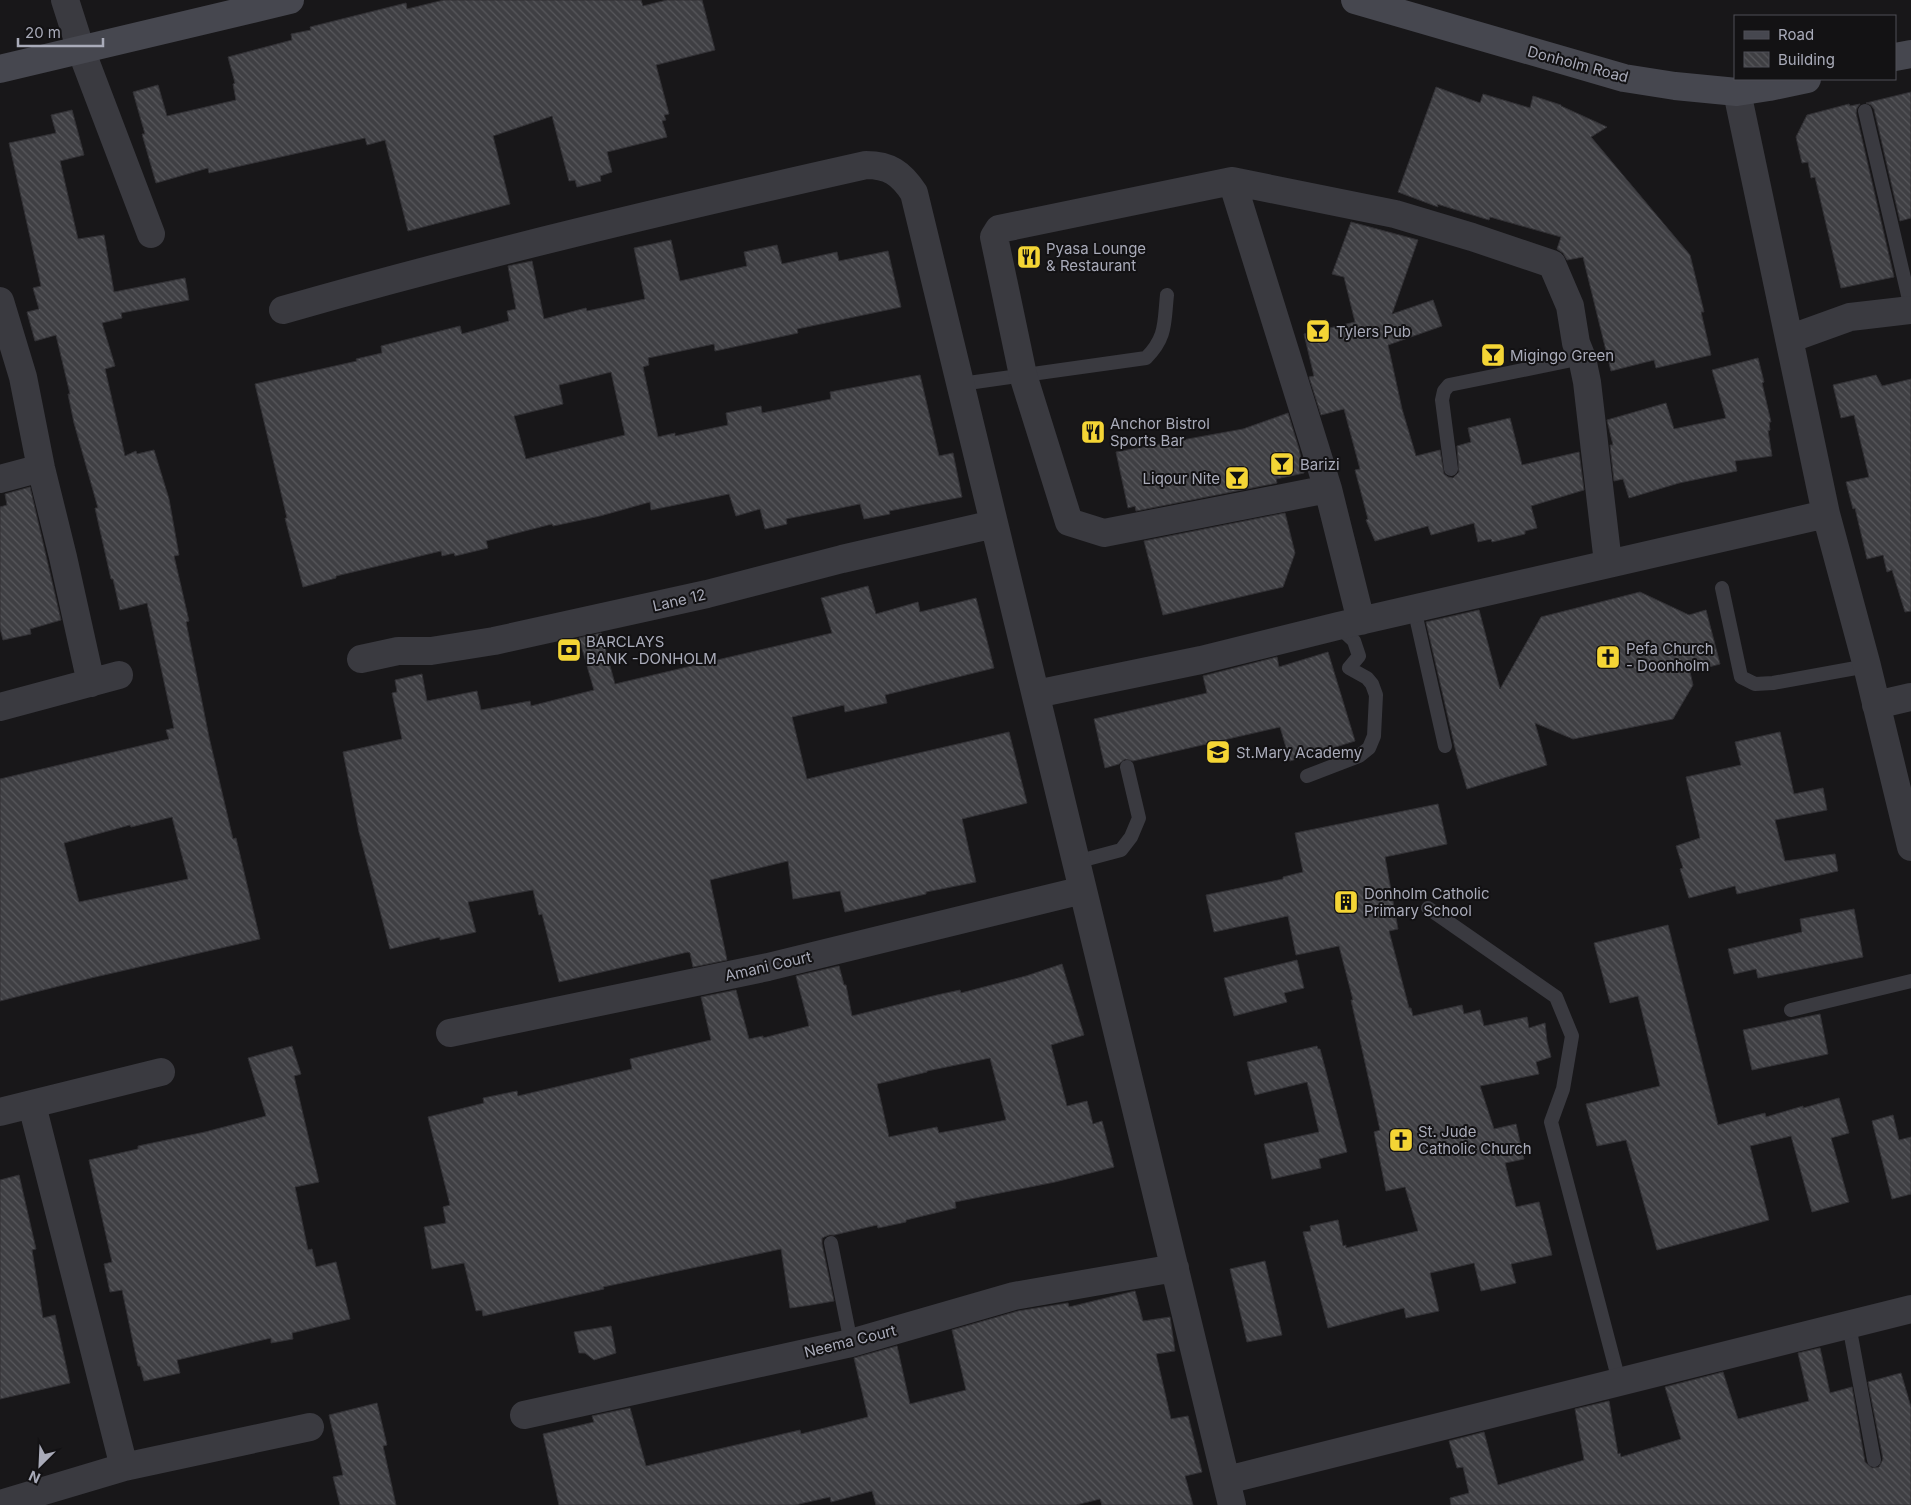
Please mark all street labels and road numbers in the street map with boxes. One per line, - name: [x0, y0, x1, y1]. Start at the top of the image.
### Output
- street label: Donholm Road: [1525, 41, 1631, 87]
- street label: Lane 12: [651, 585, 707, 615]
- street label: Amani Court: [723, 947, 813, 985]
- street label: Neema Court: [802, 1320, 898, 1362]

